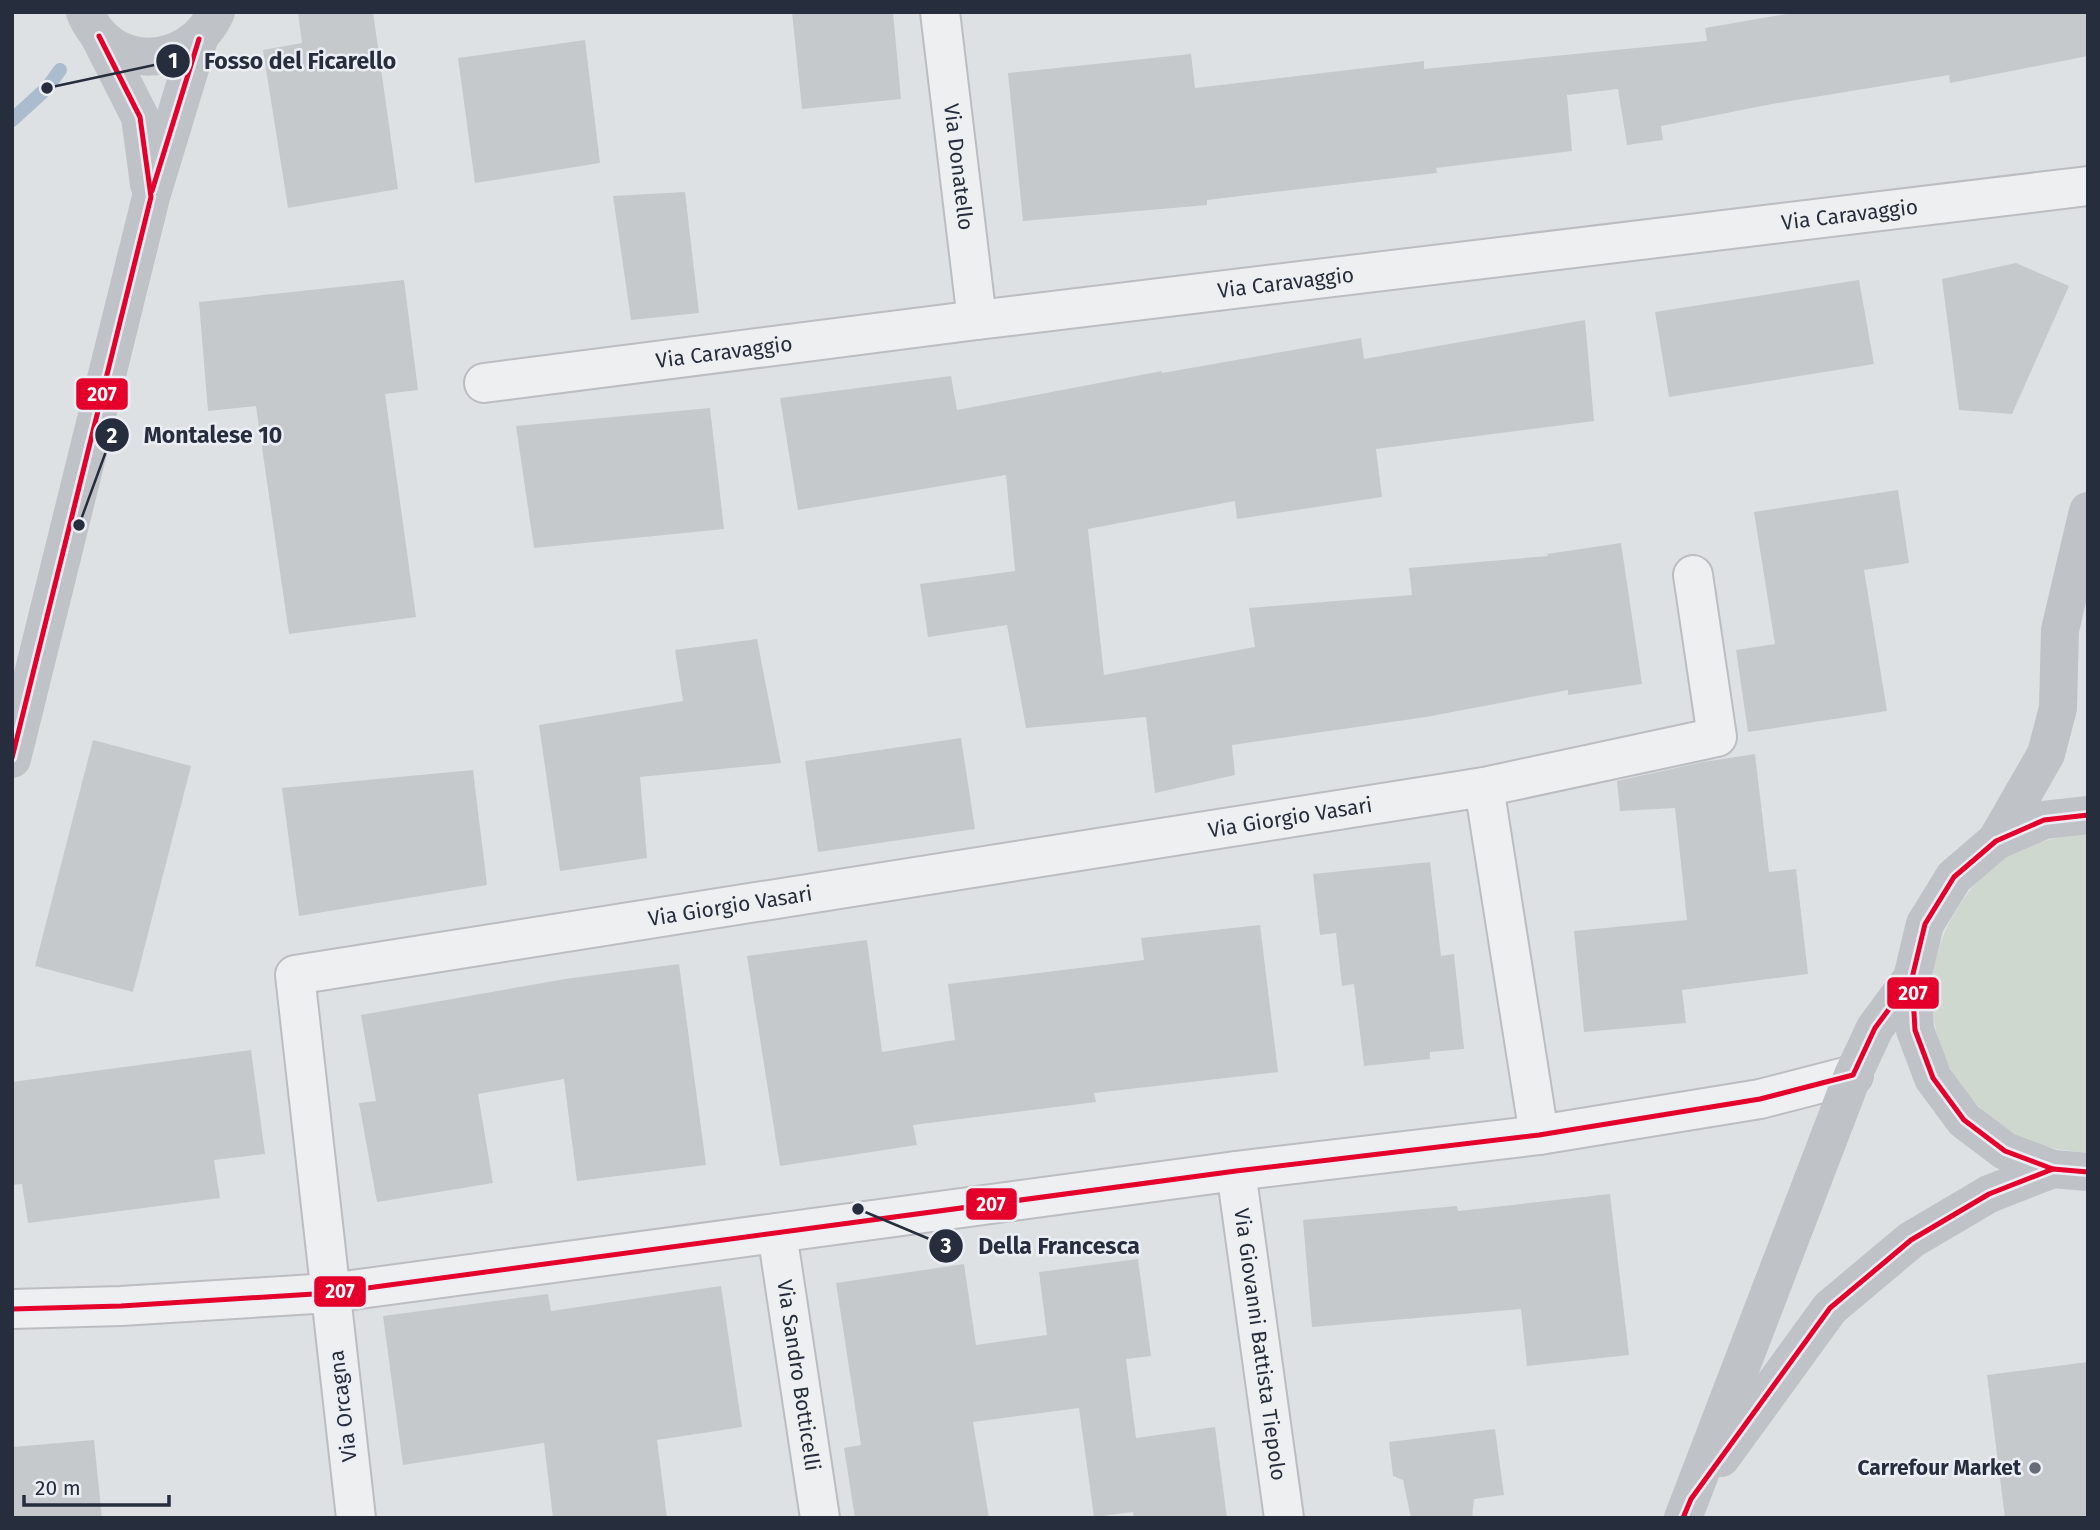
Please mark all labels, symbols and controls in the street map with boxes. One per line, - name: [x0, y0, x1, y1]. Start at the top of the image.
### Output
- callout: Fosso del Ficarello: [155, 39, 410, 83]
- text: Fosso del Ficarello: [204, 47, 396, 75]
- text: 1: [168, 48, 178, 74]
- street label: Via Donatello: [938, 102, 979, 232]
- street label: Via Caravaggio: [1780, 194, 1919, 236]
- street label: Via Caravaggio: [1216, 262, 1356, 304]
- street label: Via Caravaggio: [654, 331, 794, 374]
- line badge: 207: [75, 377, 129, 411]
- text: 207: [87, 383, 117, 406]
- callout: Montalese 10: [95, 413, 296, 457]
- text: Montalese 10: [144, 421, 282, 449]
- text: 2: [107, 423, 118, 449]
- street label: Via Giorgio Vasari: [1206, 792, 1374, 843]
- street label: Via Giorgio Vasari: [646, 880, 814, 932]
- line badge: 207: [1886, 976, 1940, 1010]
- text: 207: [1898, 982, 1928, 1005]
- line badge: 207: [965, 1187, 1018, 1221]
- text: 207: [976, 1193, 1006, 1216]
- street label: Via Giovanni Battista Tiepolo: [1228, 1207, 1292, 1482]
- callout: Della Francesca: [929, 1224, 1153, 1268]
- text: Della Francesca: [978, 1232, 1140, 1260]
- text: 3: [940, 1233, 952, 1259]
- line badge: 207: [313, 1275, 367, 1308]
- street label: Via Sandro Botticelli: [771, 1278, 826, 1473]
- text: 207: [325, 1280, 355, 1303]
- street label: Via Orcagna: [323, 1349, 363, 1463]
- place label: Carrefour Market: [1857, 1455, 2022, 1481]
- marker: Carrefour Market: [2027, 1460, 2043, 1476]
- scale bar: [24, 1464, 170, 1508]
- text: 20 m: [35, 1475, 81, 1501]

